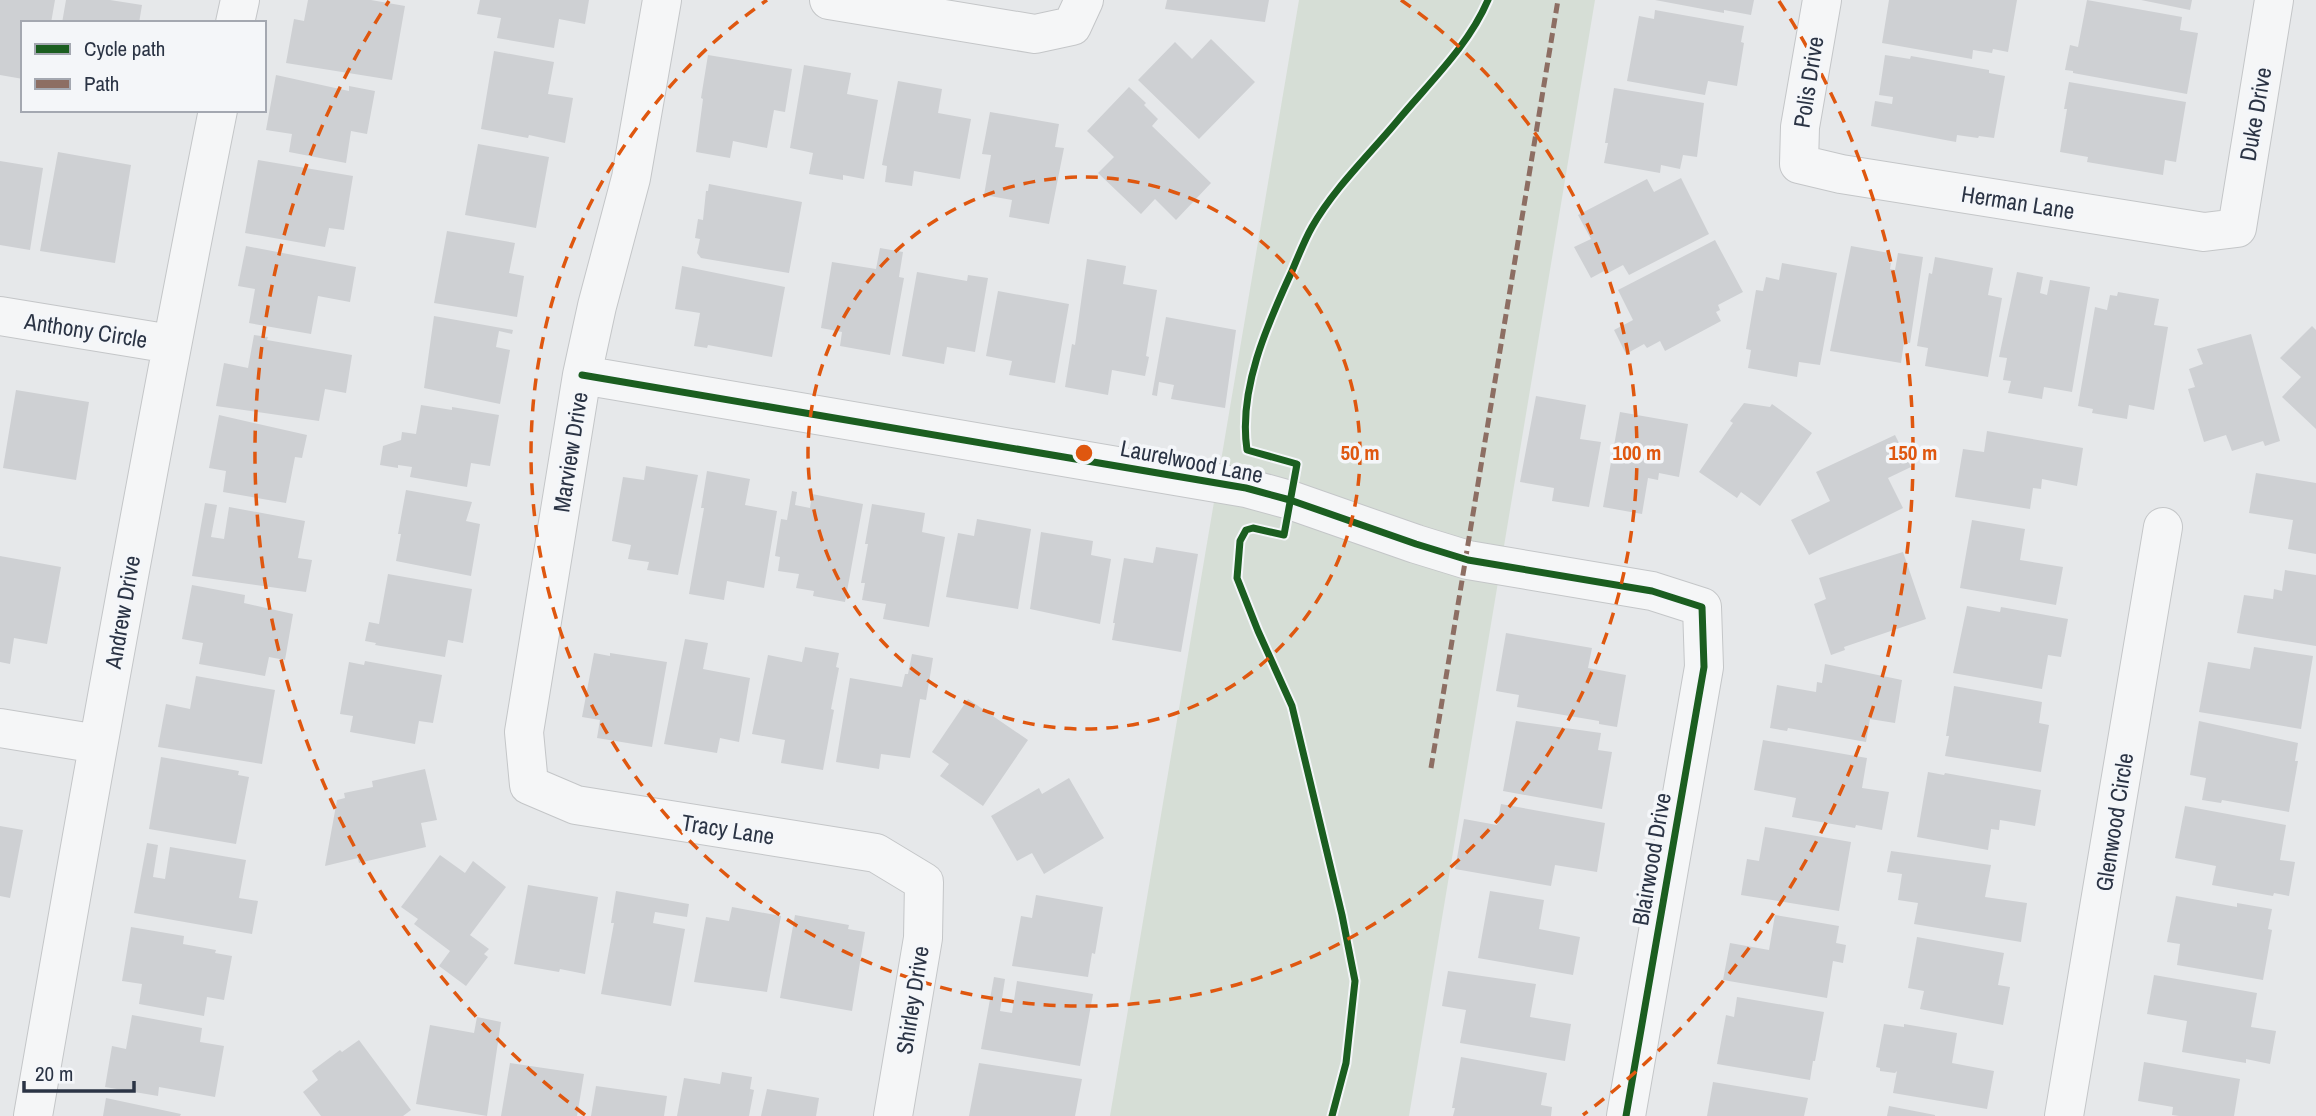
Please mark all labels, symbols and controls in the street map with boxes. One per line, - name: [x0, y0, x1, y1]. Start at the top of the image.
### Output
- legend: [21, 21, 266, 112]
- text: Cycle path: [84, 34, 165, 63]
- street label: Polis Drive: [1785, 34, 1831, 130]
- street label: Duke Drive: [2232, 65, 2278, 163]
- text: Path: [84, 69, 119, 98]
- street label: Herman Lane: [1959, 178, 2077, 226]
- street label: Anthony Circle: [21, 305, 150, 355]
- street label: Marview Drive: [545, 390, 595, 514]
- street label: Laurelwood Lane: [1118, 432, 1266, 490]
- text: 50 m: [1340, 438, 1380, 467]
- text: 100 m: [1613, 438, 1661, 467]
- text: 150 m: [1889, 438, 1937, 467]
- centre of rings: [1072, 441, 1096, 465]
- street label: Andrew Drive: [97, 553, 147, 672]
- street label: Glenwood Circle: [2088, 751, 2140, 893]
- street label: Blairwood Drive: [1624, 790, 1678, 928]
- street label: Tracy Lane: [679, 806, 777, 852]
- street label: Shirley Drive: [888, 944, 936, 1056]
- scale bar: [24, 1050, 135, 1094]
- text: 20 m: [35, 1059, 73, 1088]

